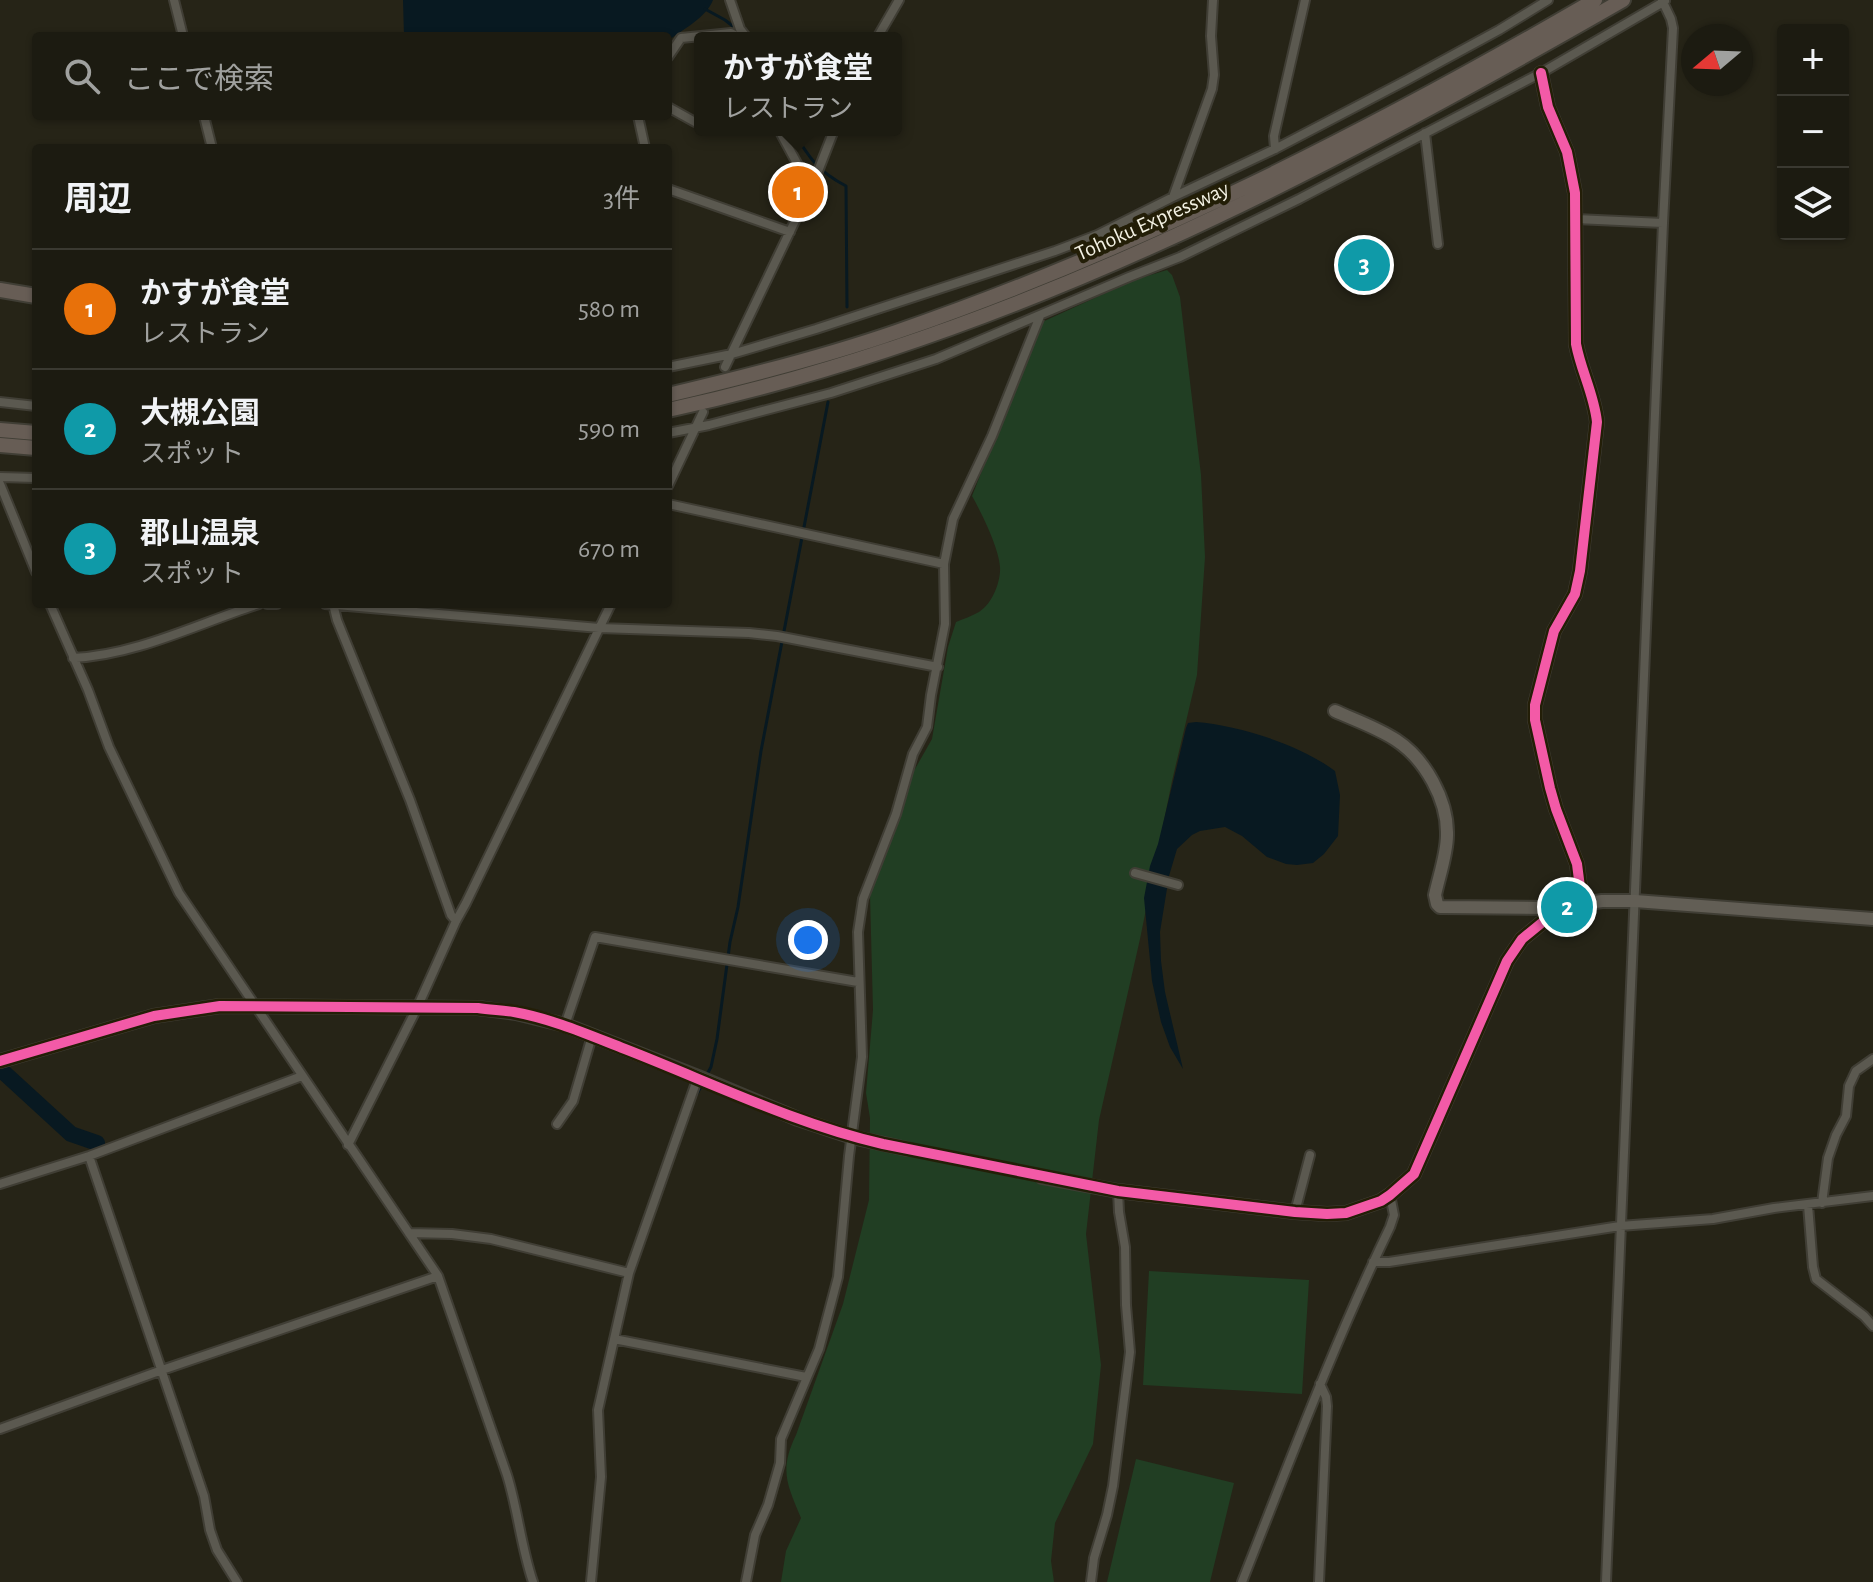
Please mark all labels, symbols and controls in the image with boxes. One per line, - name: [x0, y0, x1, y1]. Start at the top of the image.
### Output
- north arrow: [1681, 24, 1753, 96]
- map controls: [1777, 24, 1849, 240]
- button: +: [1777, 24, 1849, 96]
- search box: [32, 32, 672, 120]
- popup: [694, 32, 902, 136]
- icon: search: [60, 54, 104, 98]
- text: かすが食堂: [723, 54, 873, 84]
- text: ここで検索: [124, 65, 274, 95]
- text: レストラン: [723, 96, 853, 122]
- button: −: [1777, 96, 1849, 168]
- pin: 1: [772, 162, 824, 222]
- button: layers: [1777, 168, 1849, 240]
- street label: Tohoku Expressway: [1072, 177, 1233, 265]
- text: 周辺: [64, 183, 132, 217]
- text: 3件: [603, 186, 640, 212]
- pin: 3: [1338, 235, 1390, 295]
- text: かすが食堂: [140, 279, 290, 309]
- text: 1: [85, 296, 95, 322]
- text: 580 m: [578, 296, 640, 322]
- text: レストラン: [140, 321, 270, 347]
- text: 大槻公園: [140, 399, 260, 429]
- text: 2: [84, 416, 96, 442]
- text: 590 m: [578, 416, 640, 442]
- text: スポット: [140, 441, 244, 467]
- text: 郡山温泉: [140, 519, 260, 549]
- text: 3: [84, 536, 96, 562]
- text: 670 m: [578, 536, 640, 562]
- text: スポット: [140, 561, 244, 587]
- pin: 2: [1541, 877, 1593, 937]
- your location: [788, 920, 828, 960]

